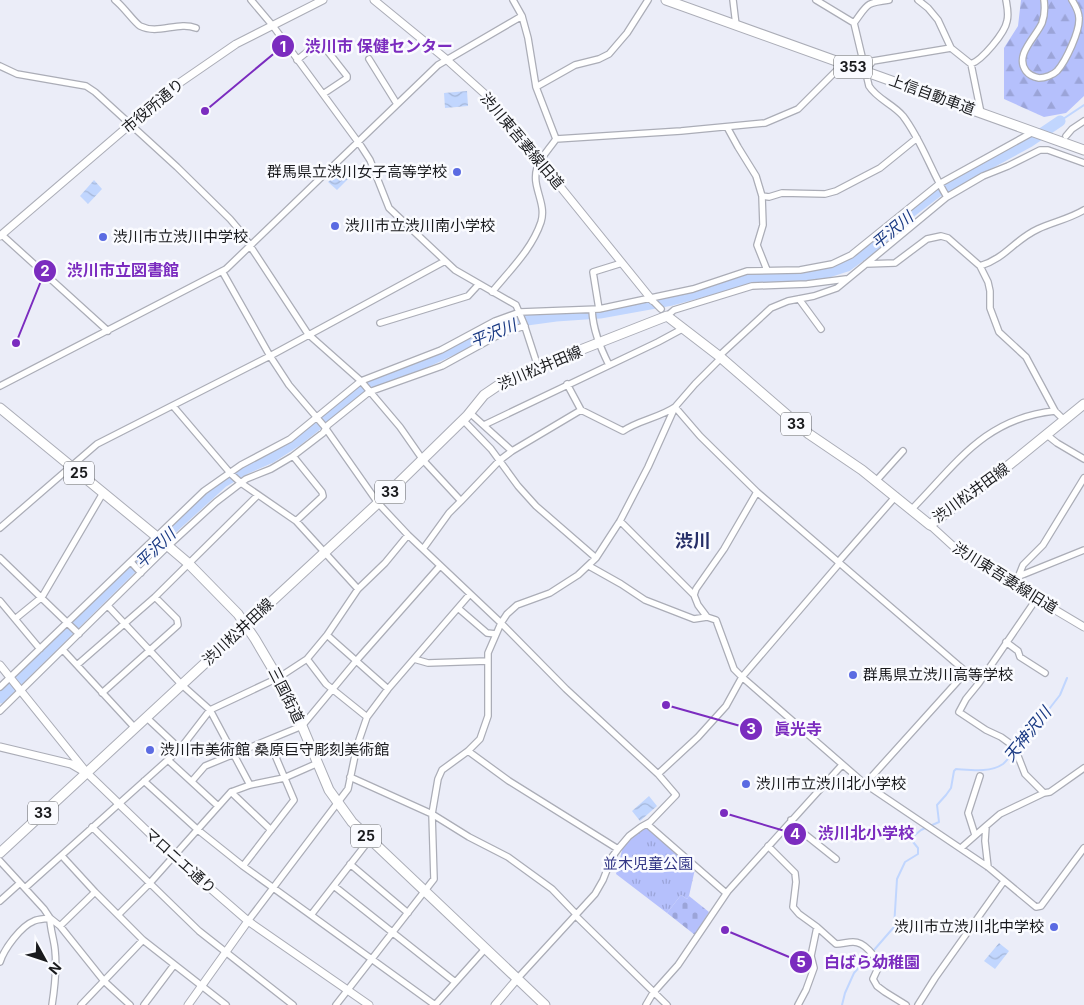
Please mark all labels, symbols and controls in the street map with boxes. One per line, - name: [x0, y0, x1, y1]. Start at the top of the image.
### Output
- callout: 渋川市 保健センター: [270, 31, 463, 62]
- text: 渋川市 保健センター: [305, 36, 453, 56]
- text: 1: [280, 37, 286, 56]
- road number: 353: [834, 56, 872, 78]
- street label: 上信自動車道: [887, 70, 978, 119]
- street label: 市役所通り: [118, 74, 188, 137]
- street label: 渋川東吾妻線旧道: [477, 89, 568, 193]
- place label: 群馬県立渋川女子高等学校: [267, 162, 447, 181]
- marker: 群馬県立渋川女子高等学校: [451, 166, 463, 178]
- water label: 平沢川: [867, 206, 918, 253]
- place label: 渋川市立渋川南小学校: [345, 216, 495, 235]
- marker: 渋川市立渋川南小学校: [329, 220, 341, 232]
- place label: 渋川市立渋川中学校: [113, 227, 248, 246]
- marker: 渋川市立渋川中学校: [97, 231, 109, 243]
- callout: 渋川市立図書館: [32, 255, 189, 286]
- text: 渋川市立図書館: [67, 260, 179, 280]
- text: 2: [40, 261, 50, 280]
- water label: 平沢川: [467, 314, 521, 351]
- street label: 渋川松井田線: [495, 341, 585, 394]
- road number: 33: [781, 412, 811, 436]
- street label: 渋川松井田線: [929, 458, 1013, 527]
- road number: 25: [64, 462, 94, 484]
- road number: 33: [375, 481, 405, 504]
- water label: 平沢川: [131, 523, 181, 572]
- district label: 渋川: [675, 530, 711, 551]
- street label: 渋川東吾妻線旧道: [949, 538, 1061, 617]
- street label: 渋川松井田線: [198, 594, 277, 669]
- street label: 三国街道: [264, 664, 309, 726]
- place label: 群馬県立渋川高等学校: [863, 665, 1013, 684]
- marker: 群馬県立渋川高等学校: [847, 669, 859, 681]
- water label: 天神沢川: [999, 701, 1056, 765]
- callout: 眞光寺: [739, 714, 832, 745]
- text: 3: [746, 719, 756, 738]
- text: 眞光寺: [774, 719, 822, 739]
- place label: 渋川市美術館 桑原巨守彫刻美術館: [160, 740, 389, 759]
- marker: 渋川市美術館 桑原巨守彫刻美術館: [144, 744, 156, 756]
- place label: 渋川市立渋川北小学校: [756, 774, 906, 793]
- marker: 渋川市立渋川北小学校: [740, 778, 752, 790]
- road number: 33: [28, 801, 58, 824]
- callout: 渋川北小学校: [783, 818, 924, 849]
- street label: マロニエ通り: [141, 823, 220, 898]
- text: 渋川北小学校: [818, 823, 914, 843]
- road number: 25: [351, 824, 381, 848]
- text: 4: [790, 824, 800, 843]
- park label: 並木児童公園: [603, 854, 693, 873]
- place label: 渋川市立渋川北中学校: [894, 917, 1044, 936]
- marker: 渋川市立渋川北中学校: [1048, 921, 1060, 933]
- north arrow: [20, 935, 70, 985]
- callout: 白ばら幼稚園: [789, 947, 930, 978]
- text: 5: [796, 952, 806, 971]
- text: 白ばら幼稚園: [824, 952, 920, 972]
- text: N: [45, 959, 65, 978]

